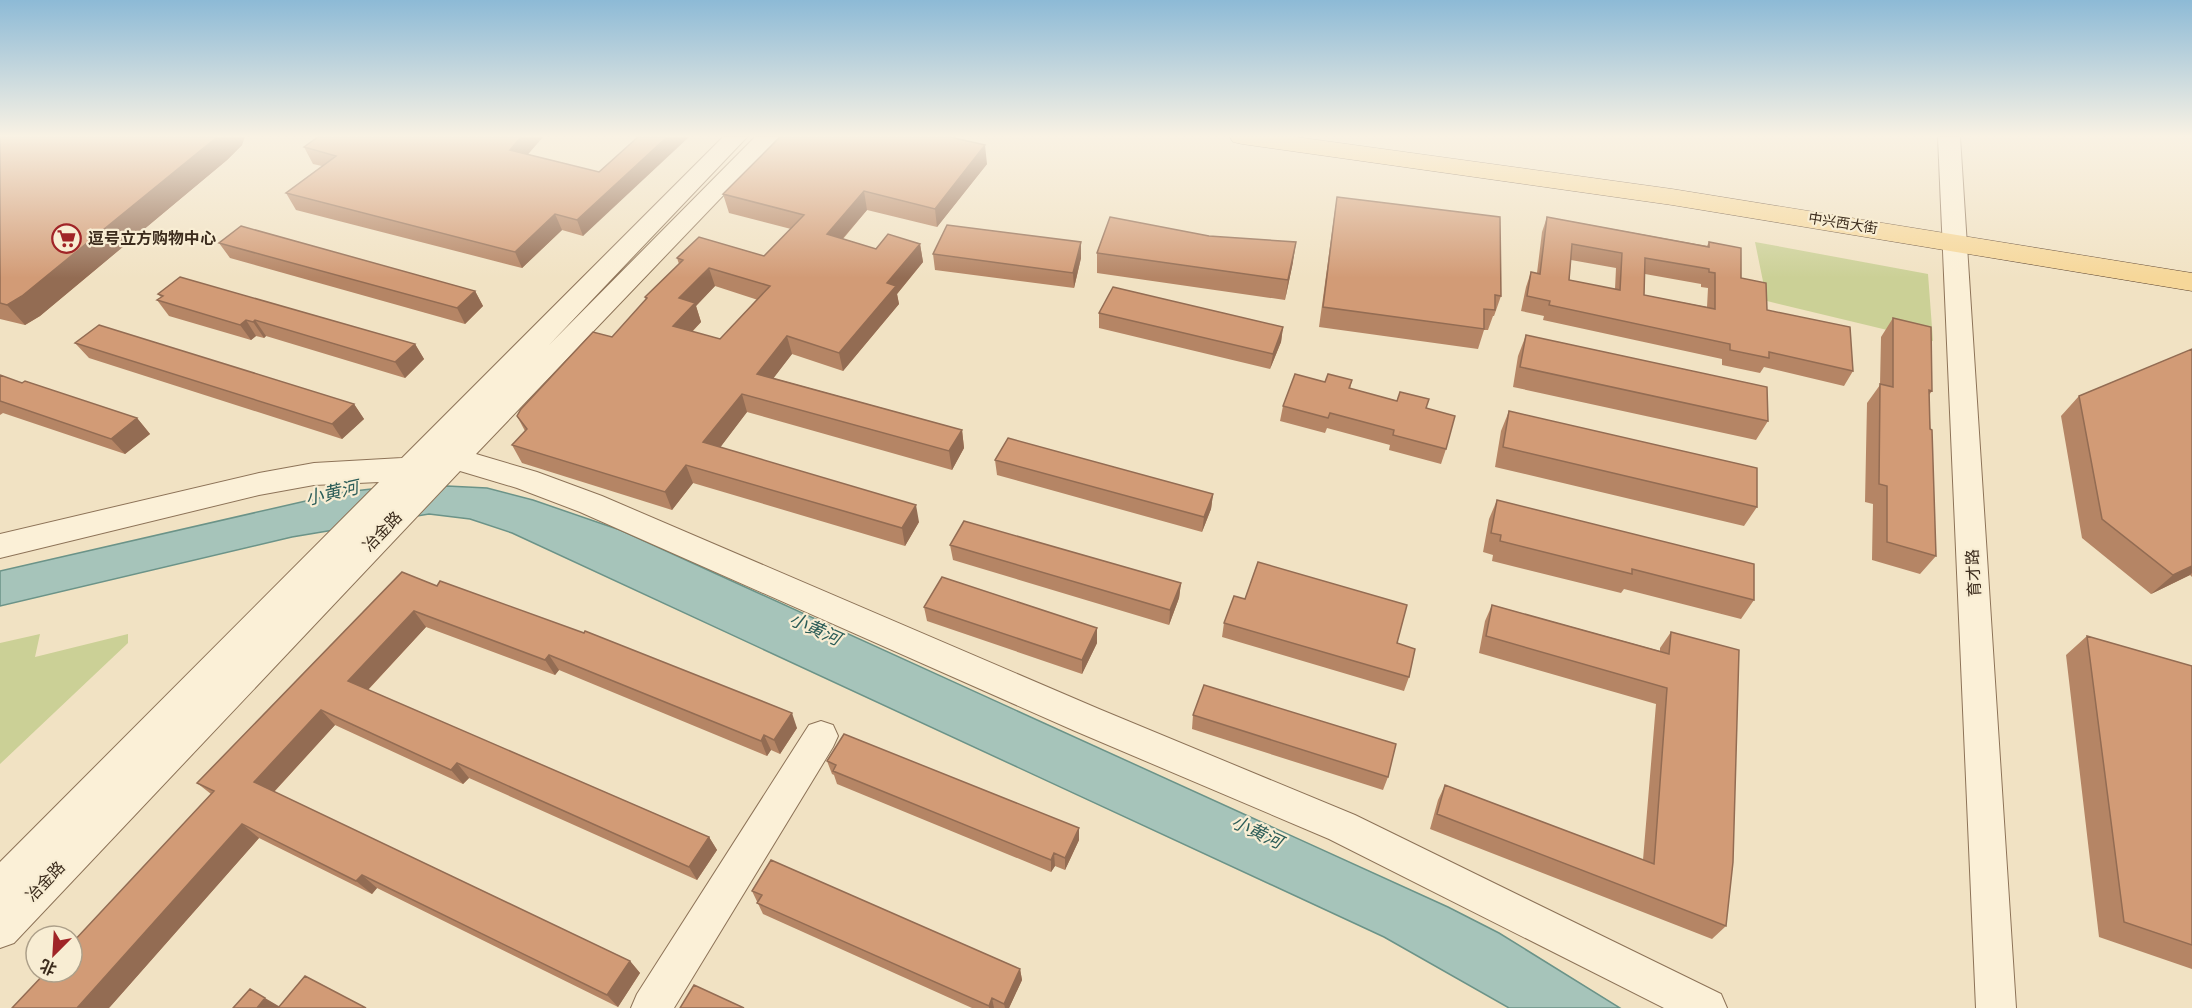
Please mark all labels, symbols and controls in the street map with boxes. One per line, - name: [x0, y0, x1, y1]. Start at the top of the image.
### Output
- street label: 中兴西大街: [1807, 211, 1879, 236]
- supermarket icon: 逗号立方购物中心: [51, 222, 83, 254]
- place label: 逗号立方购物中心: [88, 230, 216, 247]
- water label: 小黄河: [303, 477, 363, 509]
- street label: 冶金路: [360, 508, 405, 555]
- street label: 育才路: [1964, 549, 1983, 597]
- water label: 小黄河: [786, 609, 846, 650]
- water label: 小黄河: [1228, 812, 1288, 854]
- street label: 冶金路: [23, 858, 68, 905]
- north arrow: [24, 924, 84, 984]
- text: 北: [37, 956, 59, 978]

